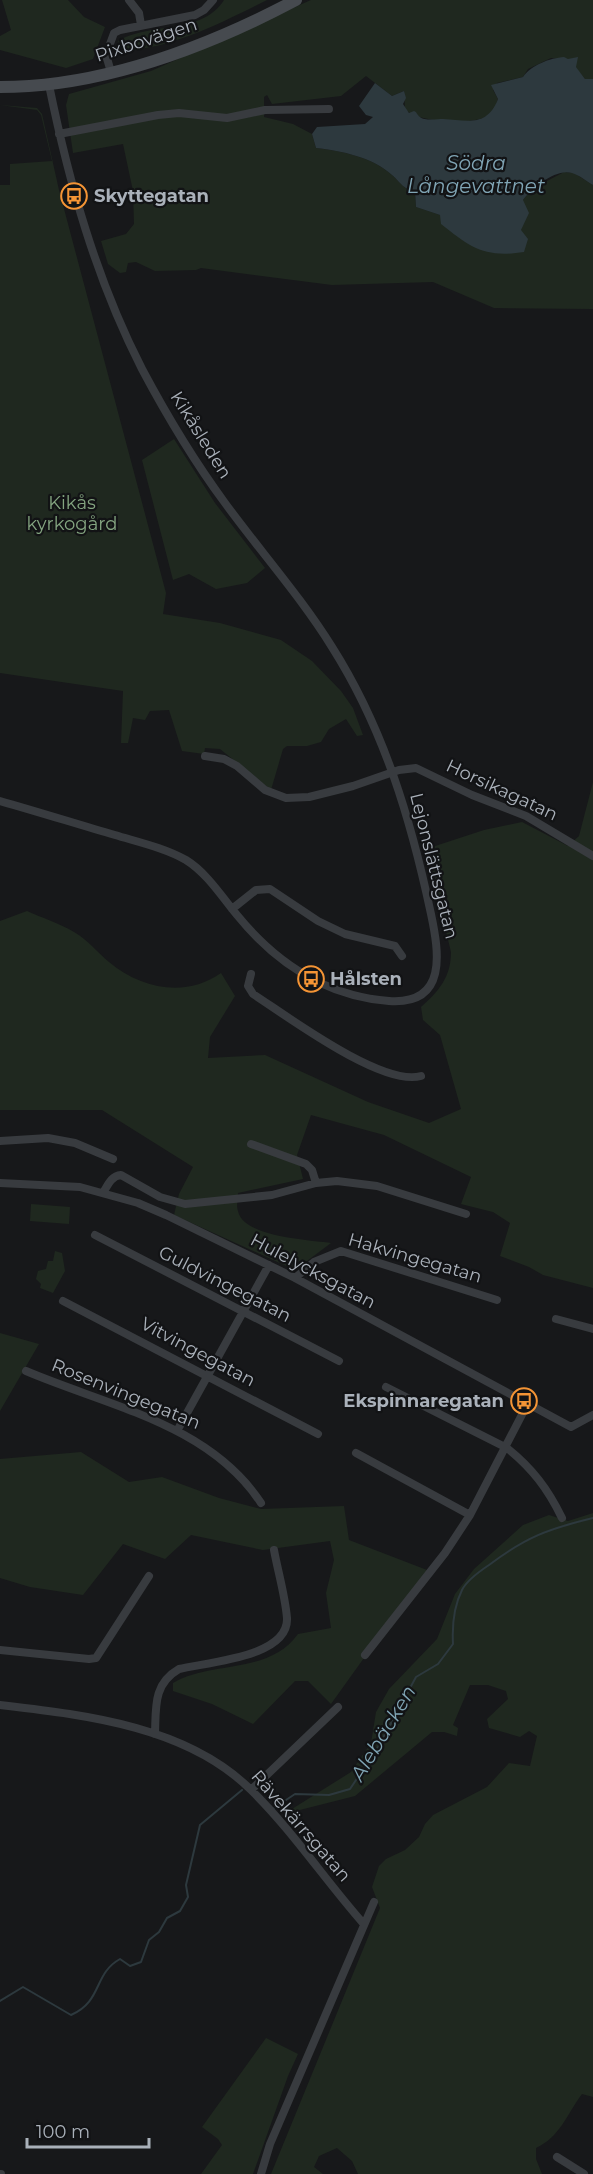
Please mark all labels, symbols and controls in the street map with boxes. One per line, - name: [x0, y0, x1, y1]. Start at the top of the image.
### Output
- street label: Pixbovägen: [92, 13, 200, 67]
- water label: Södra Långevattnet: [407, 151, 545, 198]
- bus stop icon: Skyttegatan: [59, 181, 89, 211]
- place label: Skyttegatan: [94, 185, 209, 207]
- street label: Kikåsleden: [166, 387, 236, 483]
- park label: Kikås kyrkogård: [27, 492, 117, 535]
- street label: Horsikagatan: [443, 755, 561, 825]
- street label: Lejonslättsgatan: [405, 791, 463, 941]
- bus stop icon: Hålsten: [296, 964, 326, 994]
- place label: Hålsten: [330, 968, 402, 990]
- street label: Hakvingegatan: [346, 1228, 484, 1288]
- street label: Hulelycksgatan: [247, 1229, 379, 1313]
- street label: Guldvingegatan: [155, 1241, 295, 1327]
- street label: Vitvingegatan: [137, 1313, 259, 1391]
- street label: Rosenvingegatan: [48, 1354, 204, 1434]
- bus stop icon: Ekspinnaregatan: [509, 1386, 539, 1416]
- place label: Ekspinnaregatan: [343, 1390, 504, 1412]
- water label: Alebäcken: [345, 1681, 421, 1786]
- street label: Rävekärrsgatan: [247, 1766, 355, 1886]
- scale bar: [27, 2111, 148, 2149]
- text: 100 m: [36, 2121, 90, 2143]

